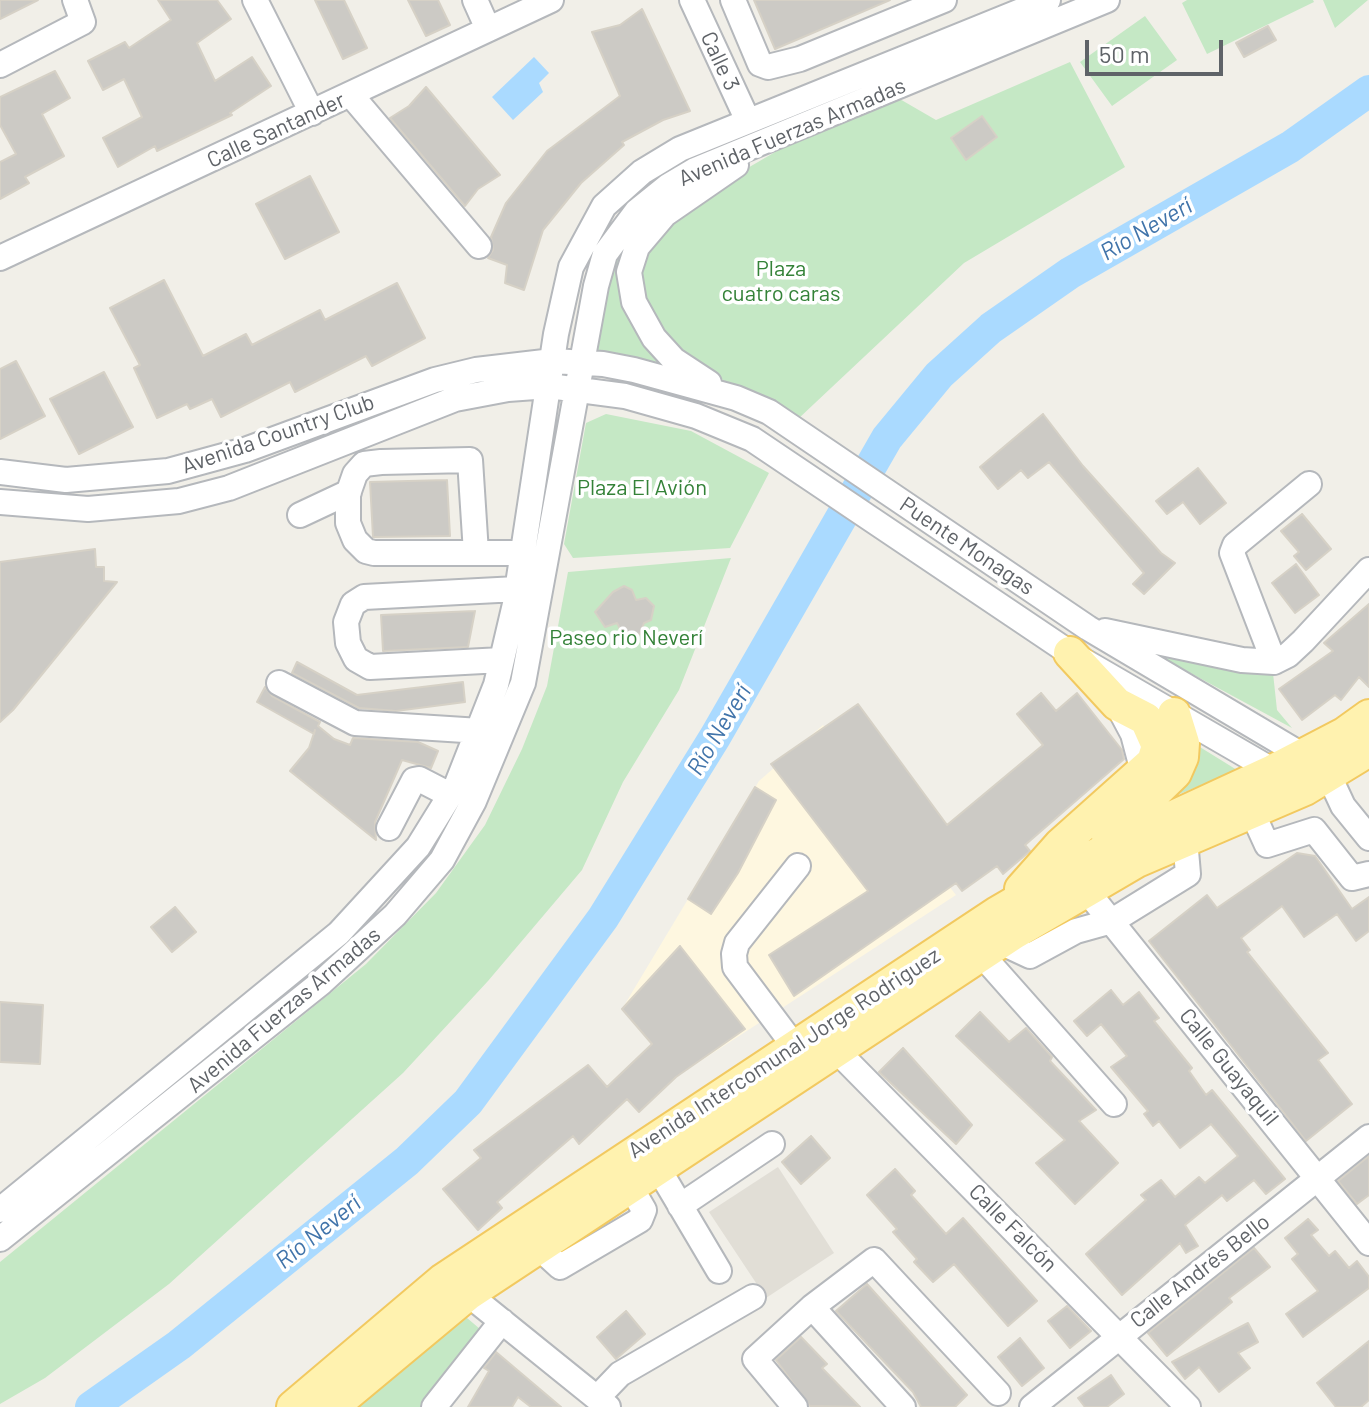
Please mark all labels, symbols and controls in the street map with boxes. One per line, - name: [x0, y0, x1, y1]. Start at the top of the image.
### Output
- scale bar: [1089, 24, 1227, 74]
- street label: Calle 3: [695, 27, 745, 95]
- text: 50 m: [1099, 39, 1150, 68]
- street label: Avenida Fuerzas Armadas: [675, 72, 909, 192]
- street label: Calle Santander: [203, 86, 349, 174]
- water label: Río Neverí: [1095, 191, 1197, 267]
- park label: Plaza cuatro caras: [721, 256, 841, 308]
- street label: Avenida Country Club: [178, 389, 378, 479]
- park label: Plaza El Avión: [577, 475, 707, 501]
- street label: Puente Monagas: [895, 491, 1039, 601]
- park label: Paseo rio Neverí: [549, 625, 703, 651]
- water label: Río Neverí: [681, 679, 757, 781]
- street label: Avenida Fuerzas Armadas: [182, 921, 386, 1099]
- street label: Avenida Intercomunal Jorge Rodriguez: [623, 942, 945, 1164]
- street label: Calle Guayaquil: [1174, 1003, 1284, 1131]
- street label: Calle Falcón: [963, 1178, 1063, 1278]
- water label: Río Neverí: [270, 1189, 366, 1275]
- street label: Calle Andrés Bello: [1125, 1208, 1275, 1334]

